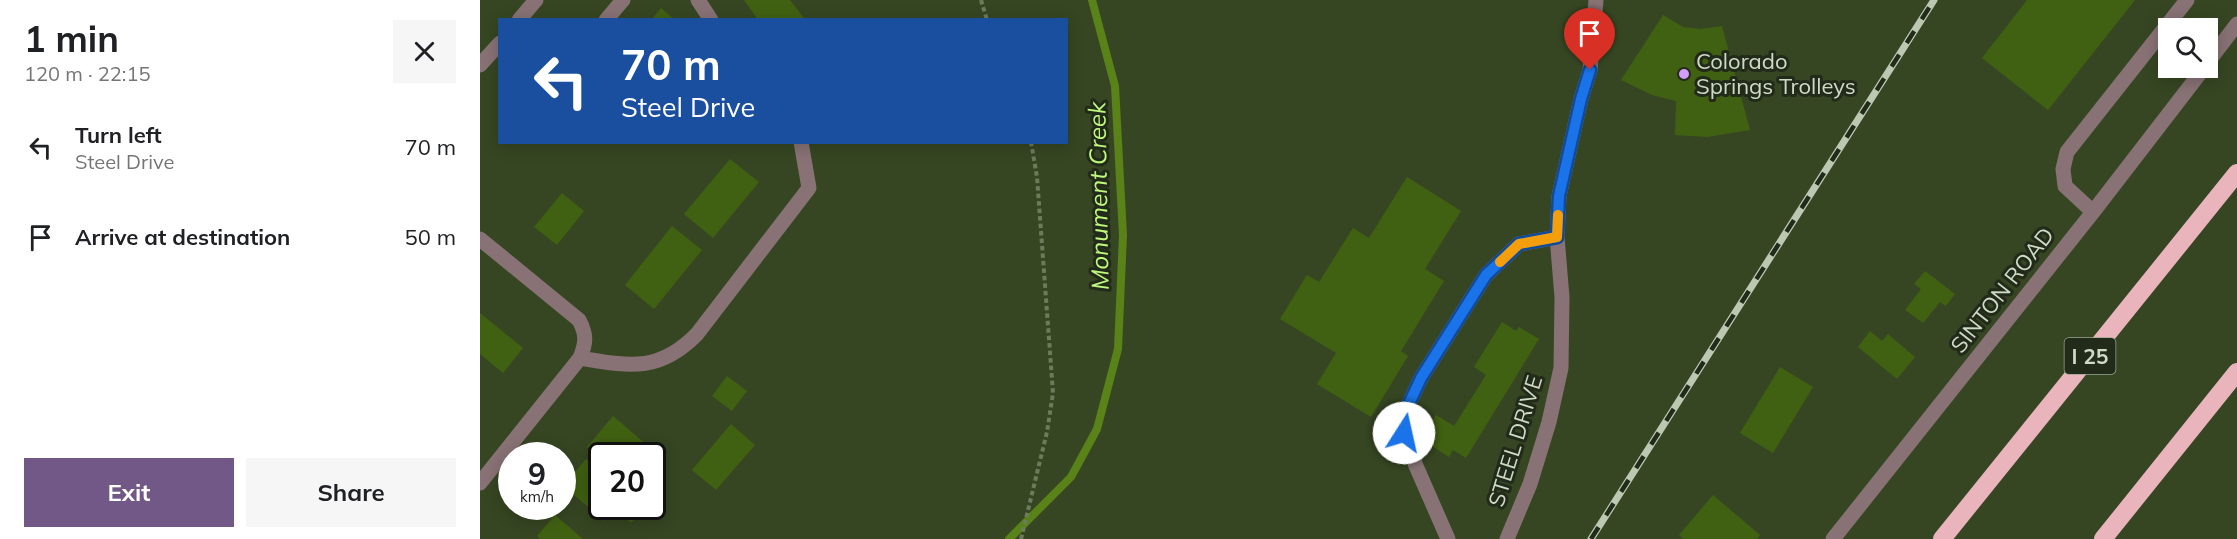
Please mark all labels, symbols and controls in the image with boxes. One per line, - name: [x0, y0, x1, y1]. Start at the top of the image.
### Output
- pin: [1564, 8, 1615, 70]
- text: 1 min: [24, 16, 119, 61]
- icon: arrive: [1573, 17, 1606, 50]
- map controls: [2158, 18, 2218, 78]
- button: search: [2158, 18, 2218, 78]
- button: close: [393, 20, 456, 83]
- text: 70 m: [621, 38, 721, 91]
- icon: left: [522, 42, 600, 120]
- place label: Colorado Springs Trolleys: [1696, 47, 1856, 100]
- text: 120 m · 22:15: [24, 61, 150, 86]
- marker: Colorado Springs Trolleys: [1677, 67, 1691, 81]
- text: Steel Drive: [621, 90, 755, 124]
- water label: Monument Creek: [1081, 101, 1115, 291]
- text: Turn left: [75, 121, 162, 149]
- icon: left: [24, 131, 57, 164]
- text: 70 m: [405, 133, 456, 161]
- text: Steel Drive: [75, 149, 174, 174]
- icon: arrive: [24, 221, 57, 254]
- street label: SINTON ROAD: [1944, 222, 2060, 358]
- text: Arrive at destination: [75, 223, 290, 251]
- text: 50 m: [405, 223, 456, 251]
- road number: I 25: [2064, 338, 2116, 374]
- street label: STEEL DRIVE: [1482, 372, 1548, 510]
- position arrow: [1372, 401, 1436, 465]
- speed limit sign: 20: [588, 442, 666, 520]
- text: 9: [528, 455, 546, 493]
- button: Exit: [24, 458, 234, 527]
- button: Share: [246, 458, 456, 527]
- text: km/h: [520, 487, 554, 506]

